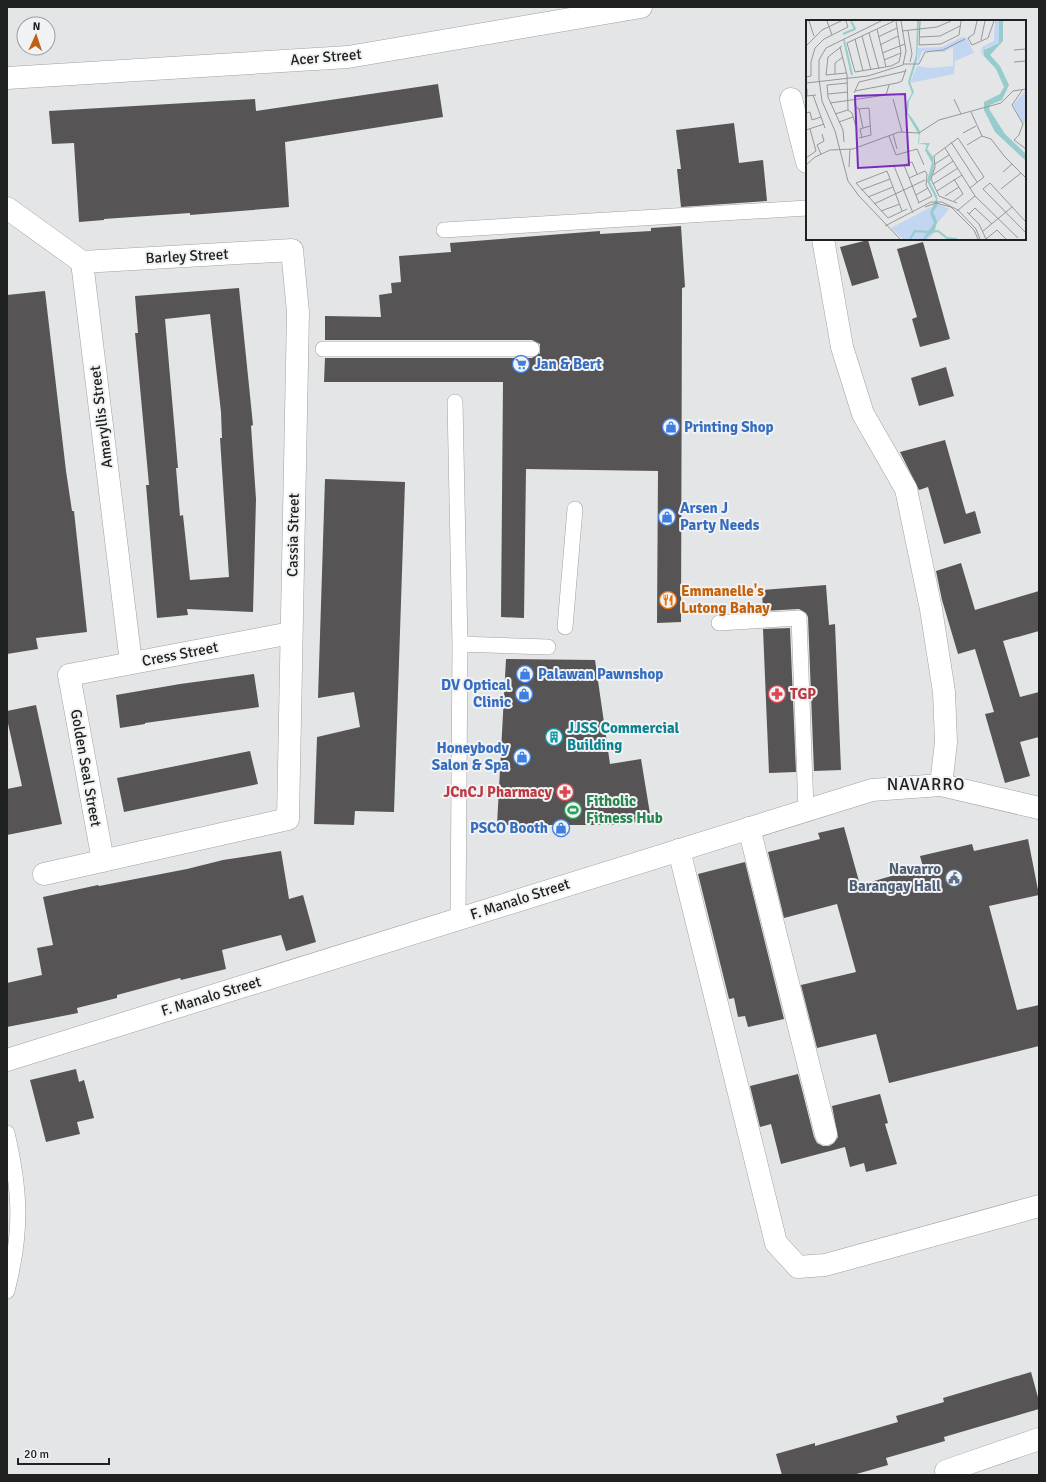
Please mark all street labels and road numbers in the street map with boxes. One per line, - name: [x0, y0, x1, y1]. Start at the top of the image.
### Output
- street label: Acer Street: [290, 45, 362, 69]
- street label: Barley Street: [145, 245, 229, 267]
- street label: Amaryllis Street: [86, 365, 116, 469]
- street label: Cassia Street: [283, 493, 303, 577]
- street label: Cress Street: [140, 638, 220, 670]
- street label: Golden Seal Street: [67, 708, 105, 828]
- street label: F. Manalo Street: [468, 874, 572, 924]
- street label: F. Manalo Street: [159, 972, 263, 1020]

